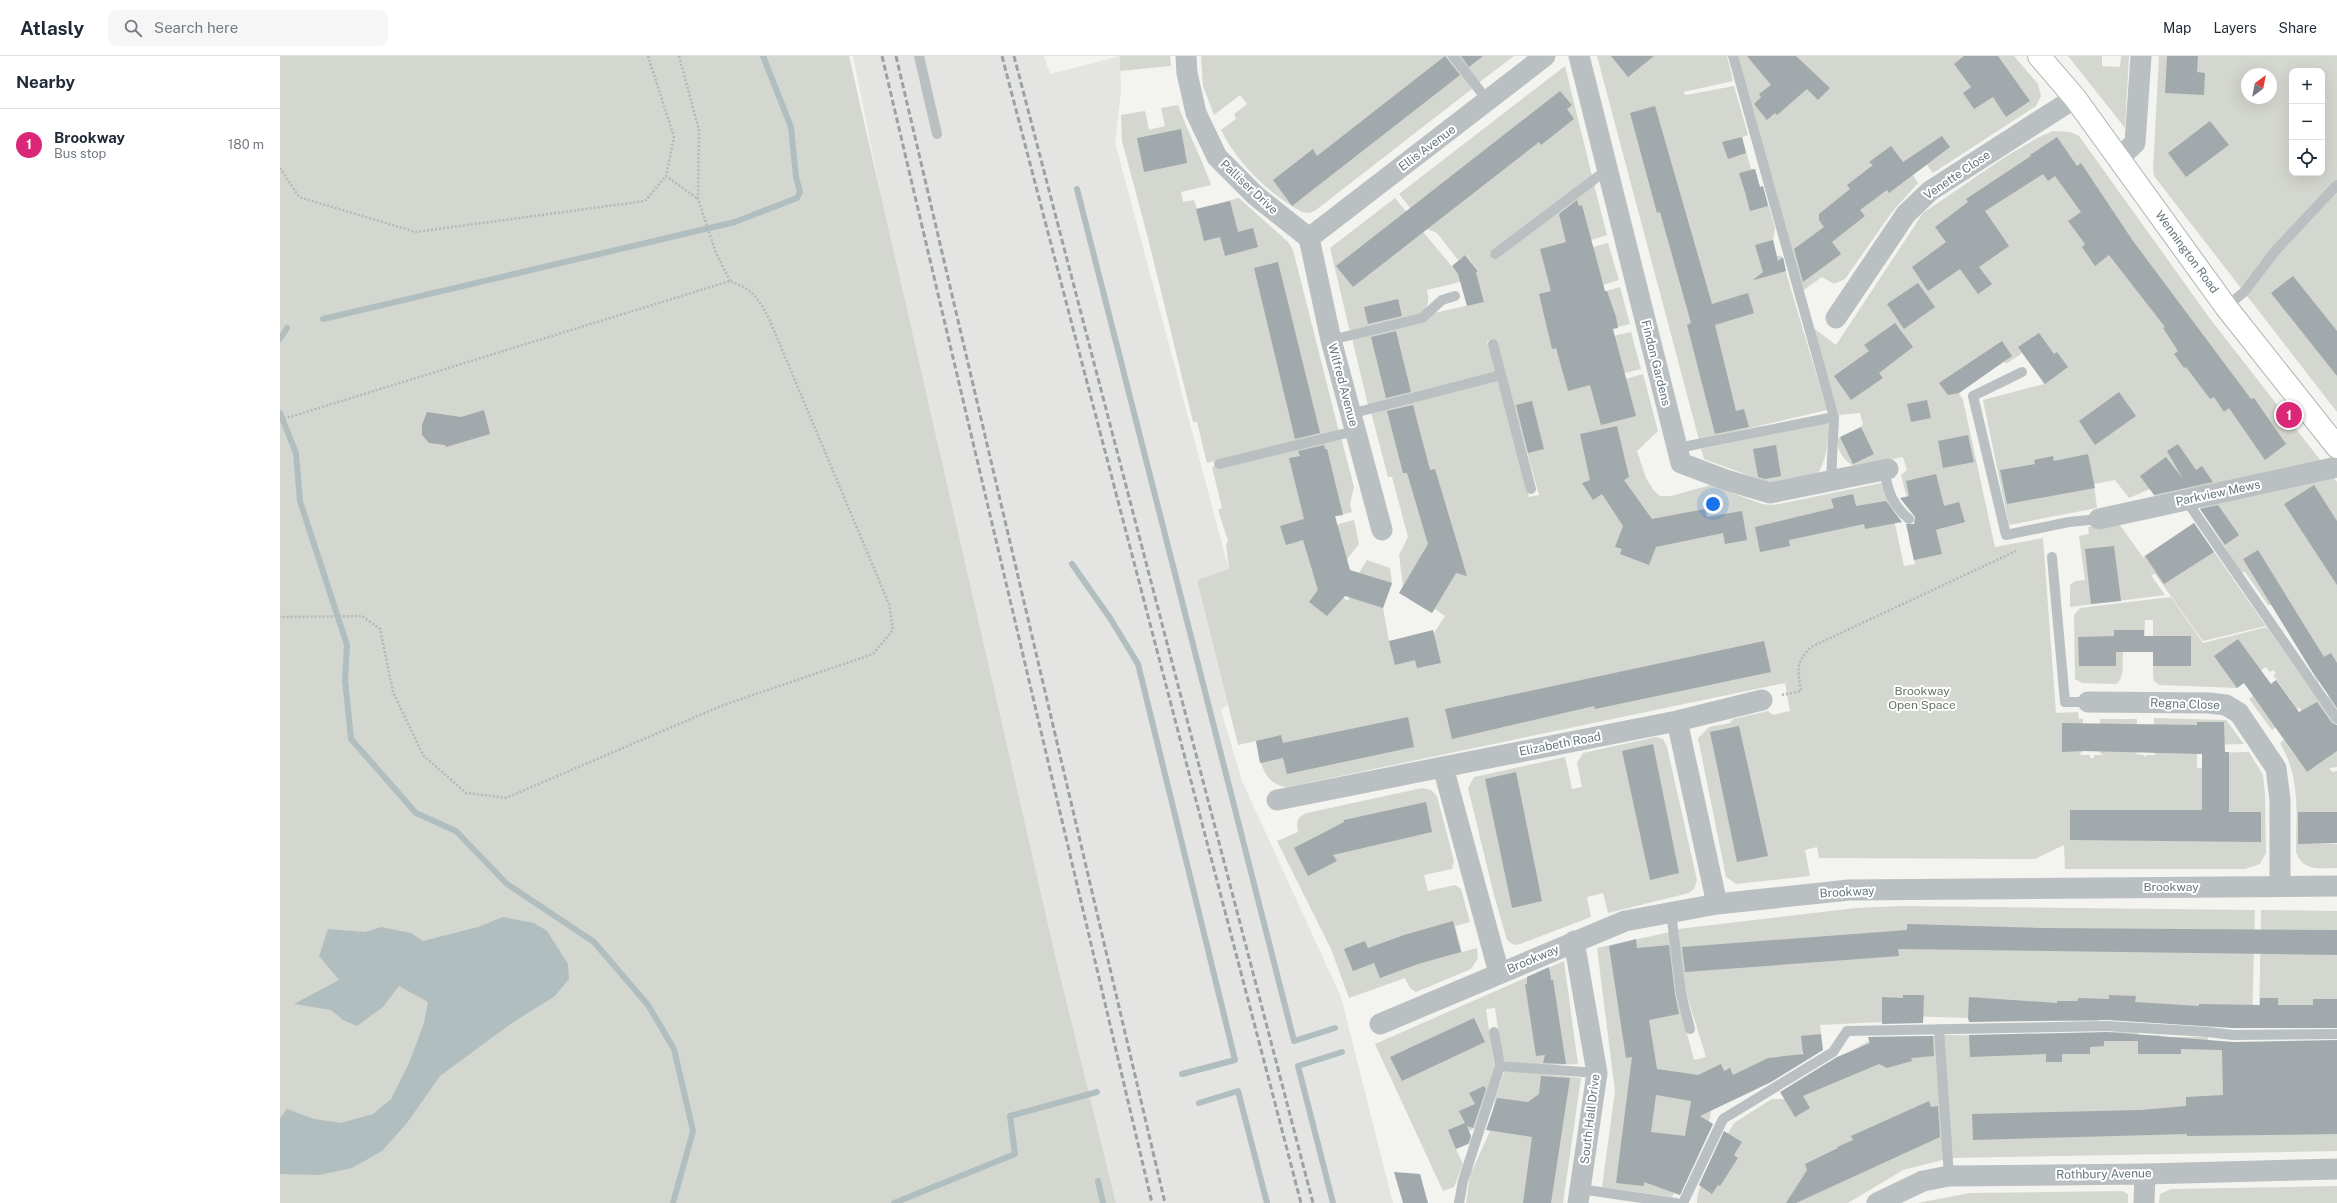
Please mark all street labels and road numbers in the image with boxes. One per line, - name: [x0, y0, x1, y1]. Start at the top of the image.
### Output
- street label: Ellis Avenue: [1396, 122, 1458, 174]
- street label: Venette Close: [1921, 148, 1993, 202]
- street label: Palliser Drive: [1217, 157, 1281, 217]
- street label: Wennington Road: [2152, 208, 2222, 296]
- street label: Findon Gardens: [1639, 319, 1673, 407]
- street label: Wilfred Avenue: [1325, 342, 1361, 428]
- street label: Parkview Mews: [2174, 477, 2262, 509]
- street label: Regna Close: [2150, 696, 2220, 712]
- street label: Elizabeth Road: [1518, 729, 1602, 759]
- street label: Brookway: [2143, 880, 2199, 894]
- street label: Brookway: [1819, 884, 1875, 900]
- street label: Brookway: [1505, 942, 1562, 976]
- street label: South Hall Drive: [1578, 1073, 1603, 1165]
- street label: Rothbury Avenue: [2056, 1166, 2152, 1182]

